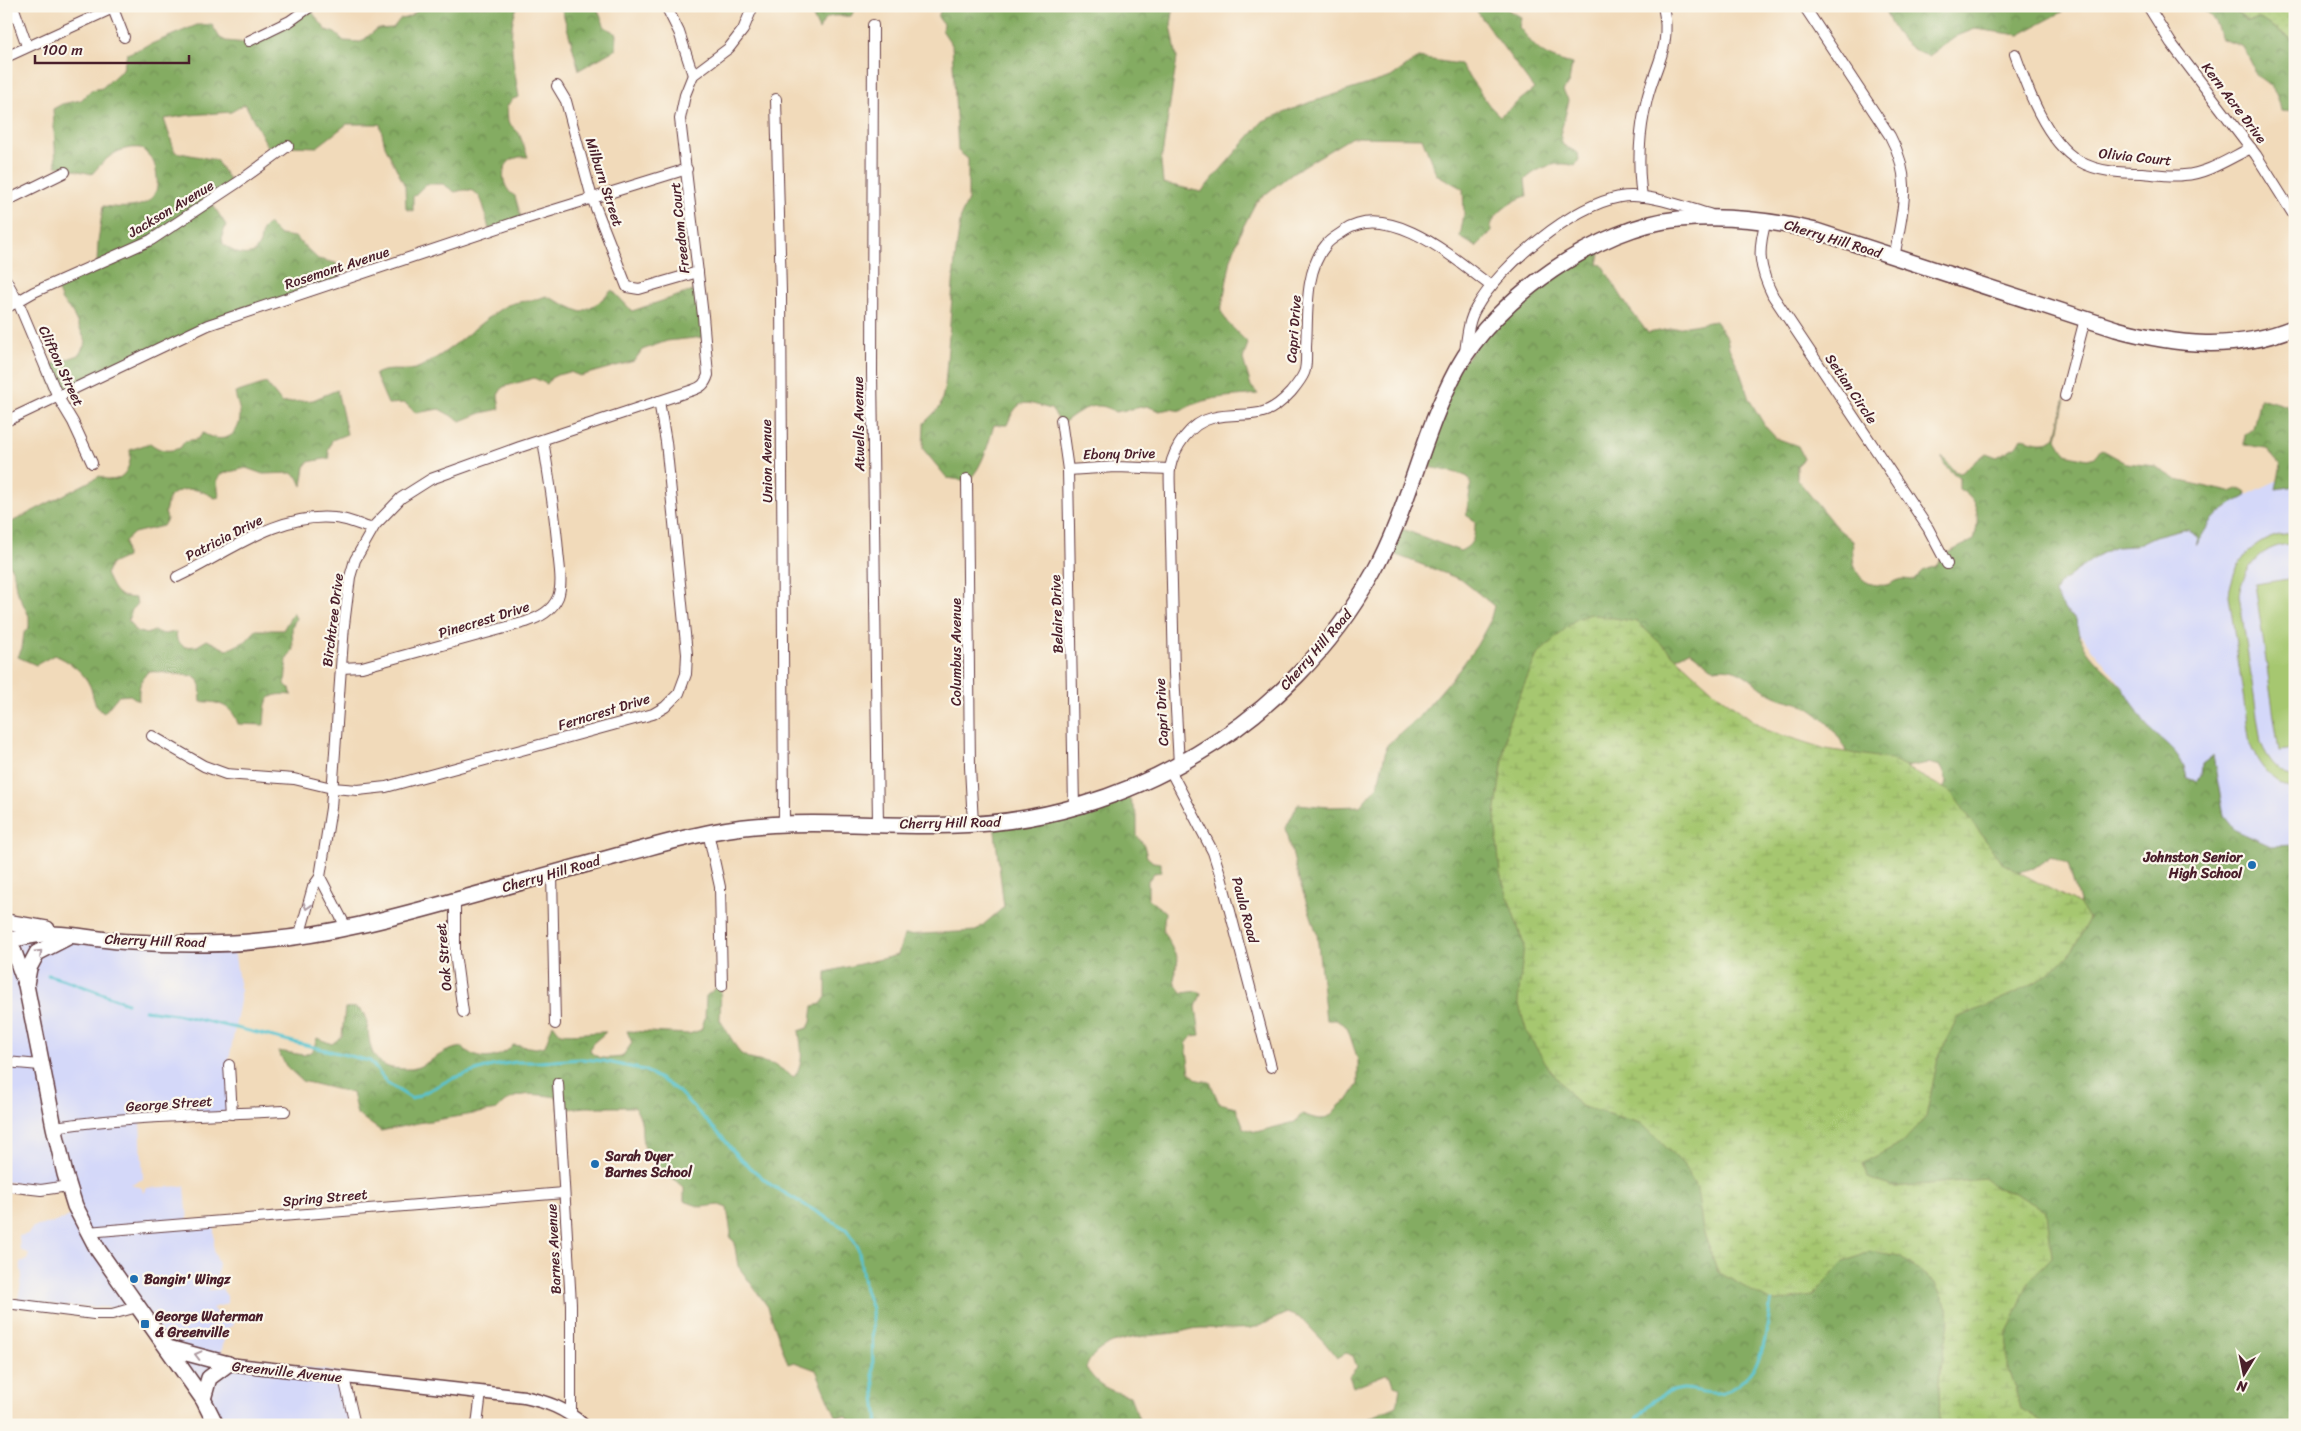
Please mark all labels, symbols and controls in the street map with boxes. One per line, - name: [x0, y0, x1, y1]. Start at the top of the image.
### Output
- scale bar: [35, 32, 189, 64]
- text: 100 m: [42, 37, 83, 63]
- street label: Kern Acre Drive: [2195, 57, 2273, 149]
- street label: Milburn Street: [578, 134, 630, 230]
- street label: Olivia Court: [2097, 141, 2173, 173]
- street label: Jackson Avenue: [122, 173, 219, 245]
- street label: Freedom Court: [663, 181, 697, 275]
- street label: Cherry Hill Road: [1781, 212, 1886, 266]
- street label: Rosemont Avenue: [281, 239, 393, 297]
- street label: Capri Drive: [1279, 294, 1309, 364]
- street label: Clifton Street: [31, 321, 91, 411]
- street label: Setian Circle: [1818, 349, 1884, 429]
- street label: Atwells Avenue: [846, 376, 872, 473]
- street label: Union Avenue: [754, 419, 780, 503]
- street label: Ebony Drive: [1083, 441, 1156, 467]
- street label: Patricia Drive: [181, 508, 267, 568]
- street label: Birchtree Drive: [315, 572, 351, 668]
- street label: Belaire Drive: [1043, 574, 1071, 654]
- street label: Pinecrest Drive: [435, 594, 533, 646]
- street label: Columbus Avenue: [944, 598, 969, 706]
- street label: Cherry Hill Road: [1273, 603, 1360, 696]
- street label: Capri Drive: [1148, 677, 1176, 747]
- street label: Ferncrest Drive: [555, 686, 653, 738]
- street label: Cherry Hill Road: [899, 810, 1002, 836]
- place label: Johnston Senior High School: [2142, 845, 2243, 886]
- street label: Cherry Hill Road: [499, 848, 604, 900]
- marker: Johnston Senior High School: [2246, 859, 2258, 871]
- street label: Paula Road: [1224, 874, 1266, 947]
- one-way arrow: [302, 902, 312, 910]
- street label: Oak Street: [429, 922, 459, 992]
- street label: Cherry Hill Road: [104, 927, 207, 955]
- one-way arrow: [33, 950, 42, 959]
- street label: George Street: [125, 1088, 213, 1120]
- place label: Sarah Dyer Barnes School: [604, 1144, 693, 1185]
- marker: Sarah Dyer Barnes School: [589, 1158, 601, 1170]
- street label: Spring Street: [281, 1182, 369, 1214]
- street label: Barnes Avenue: [539, 1203, 569, 1295]
- place label: Bangin' Wingz: [144, 1267, 231, 1292]
- marker: Bangin' Wingz: [128, 1273, 140, 1285]
- place label: George Waterman & Greenville: [154, 1304, 263, 1345]
- marker: George Waterman & Greenville: [139, 1318, 151, 1330]
- north arrow: [2218, 1348, 2268, 1398]
- one-way arrow: [194, 1350, 203, 1361]
- street label: Greenville Avenue: [231, 1354, 343, 1390]
- text: N: [2235, 1373, 2250, 1400]

